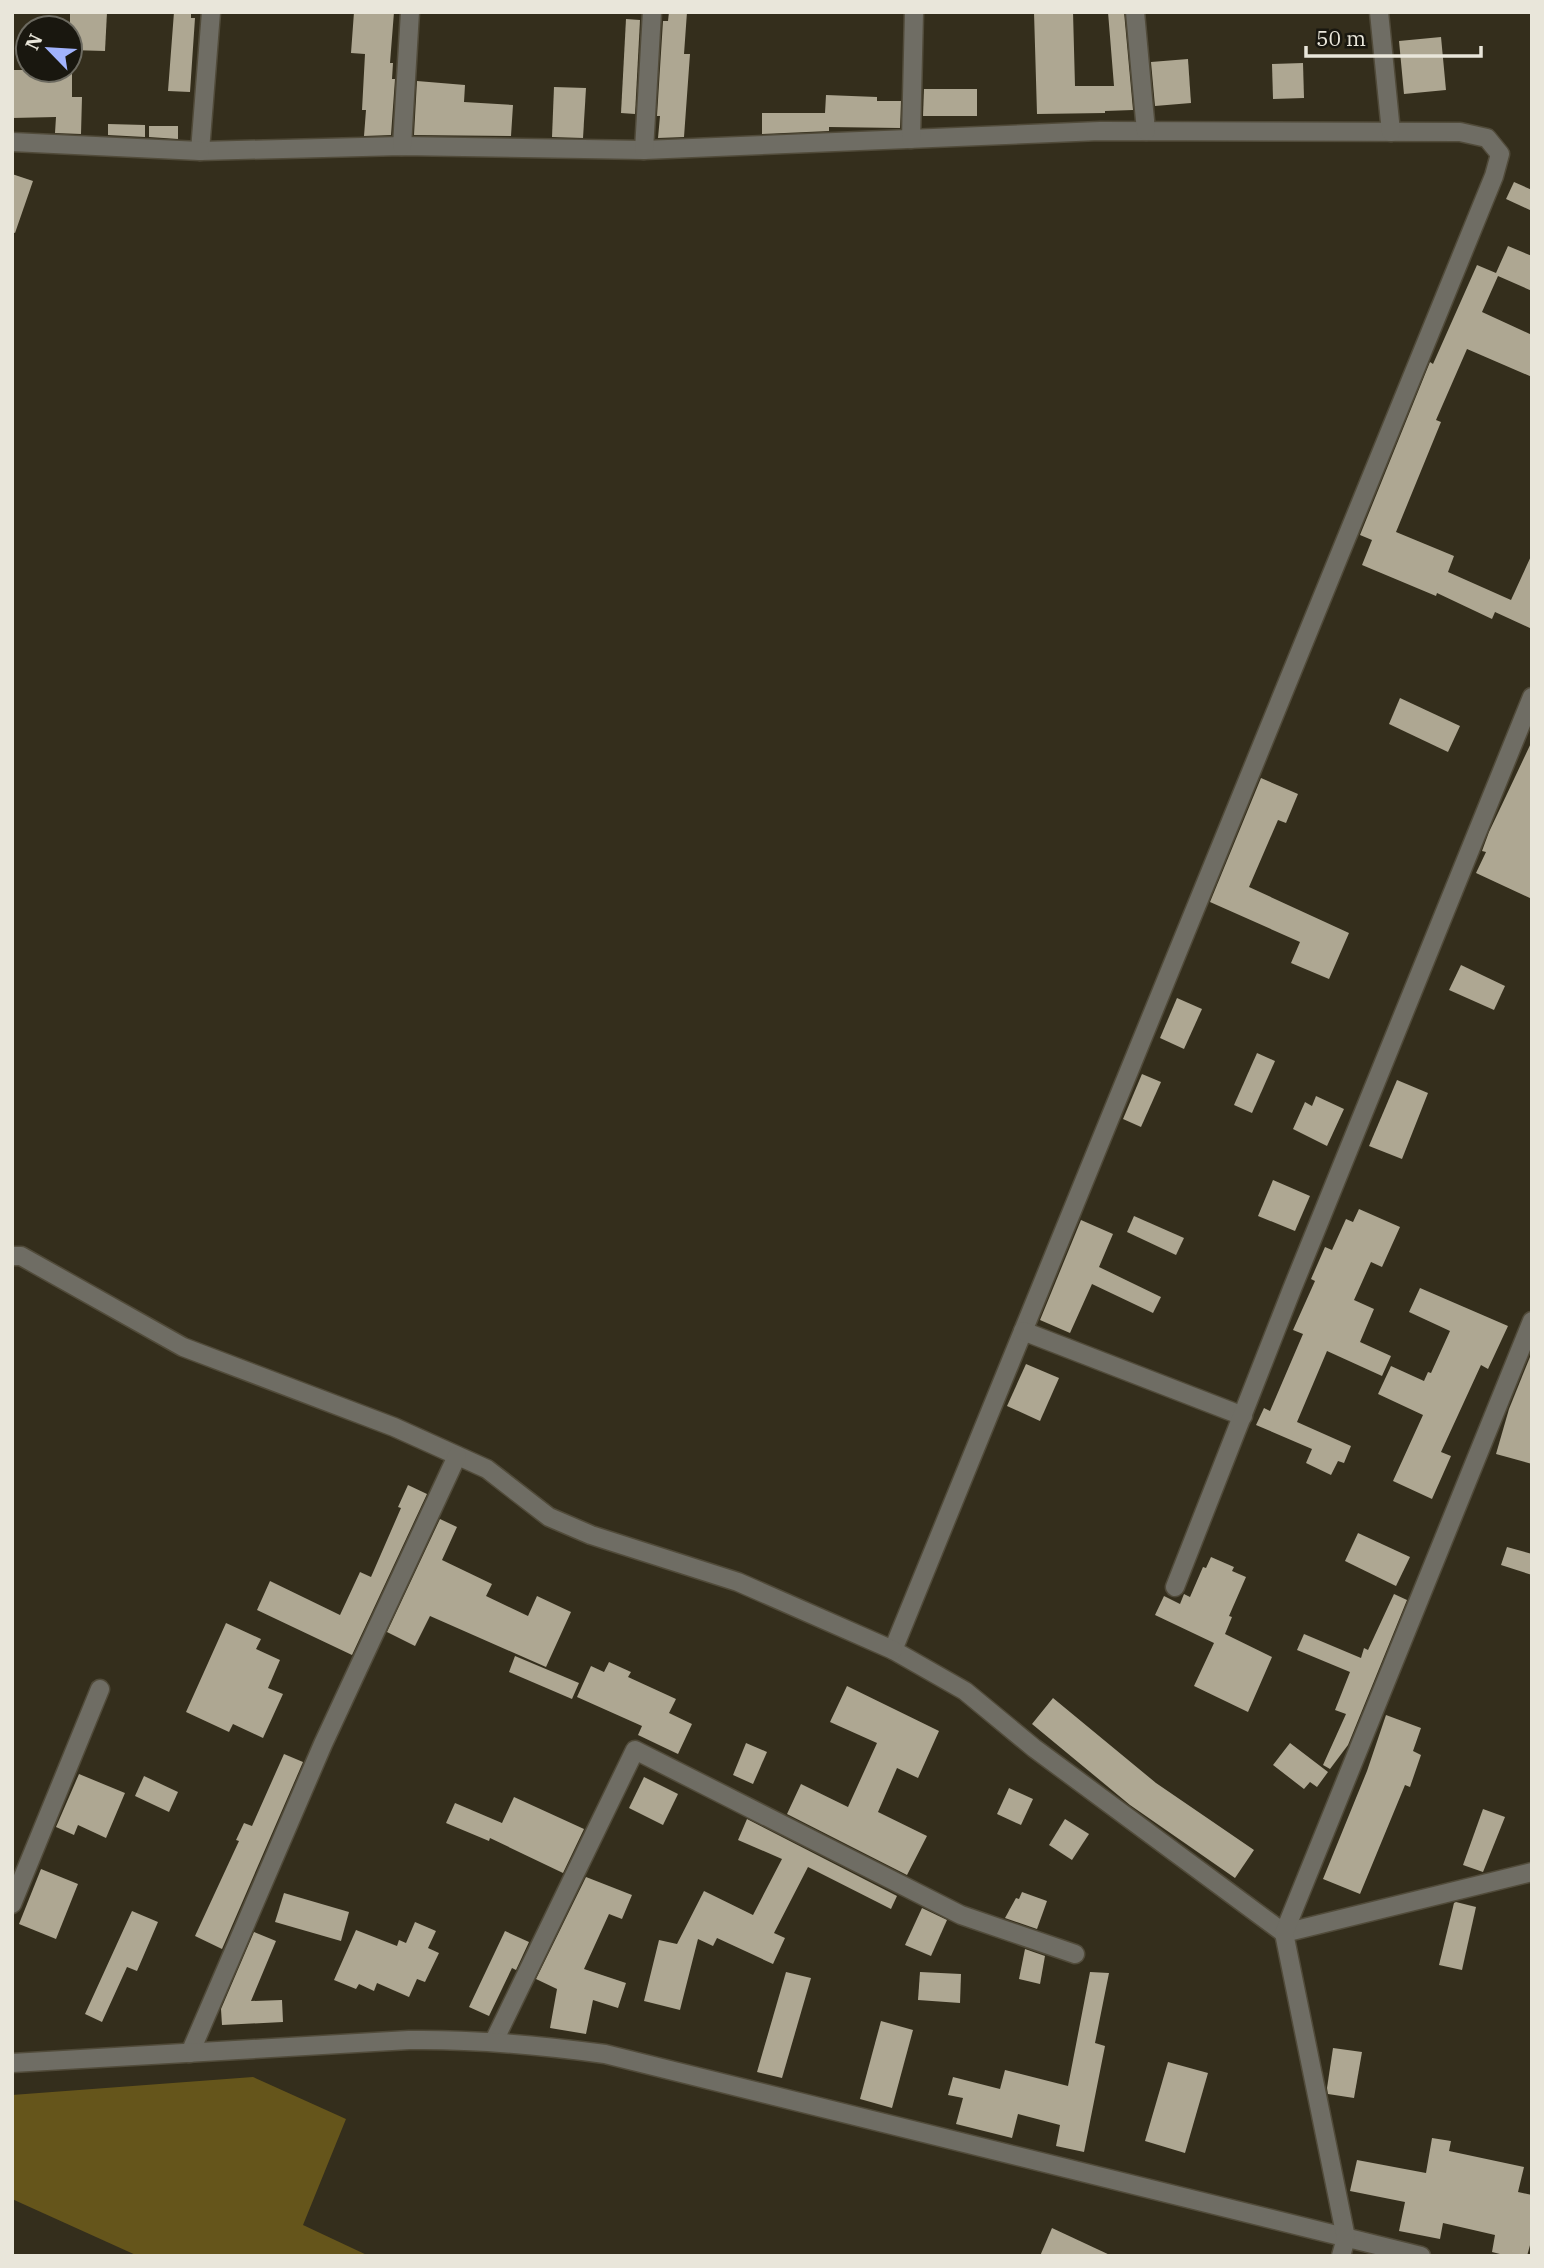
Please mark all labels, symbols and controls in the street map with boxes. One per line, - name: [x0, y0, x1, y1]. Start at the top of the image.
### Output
- north arrow: [14, 14, 84, 84]
- scale bar: [1306, 14, 1481, 58]
- text: 50 m: [1316, 24, 1366, 52]
- text: N: [20, 30, 48, 54]

